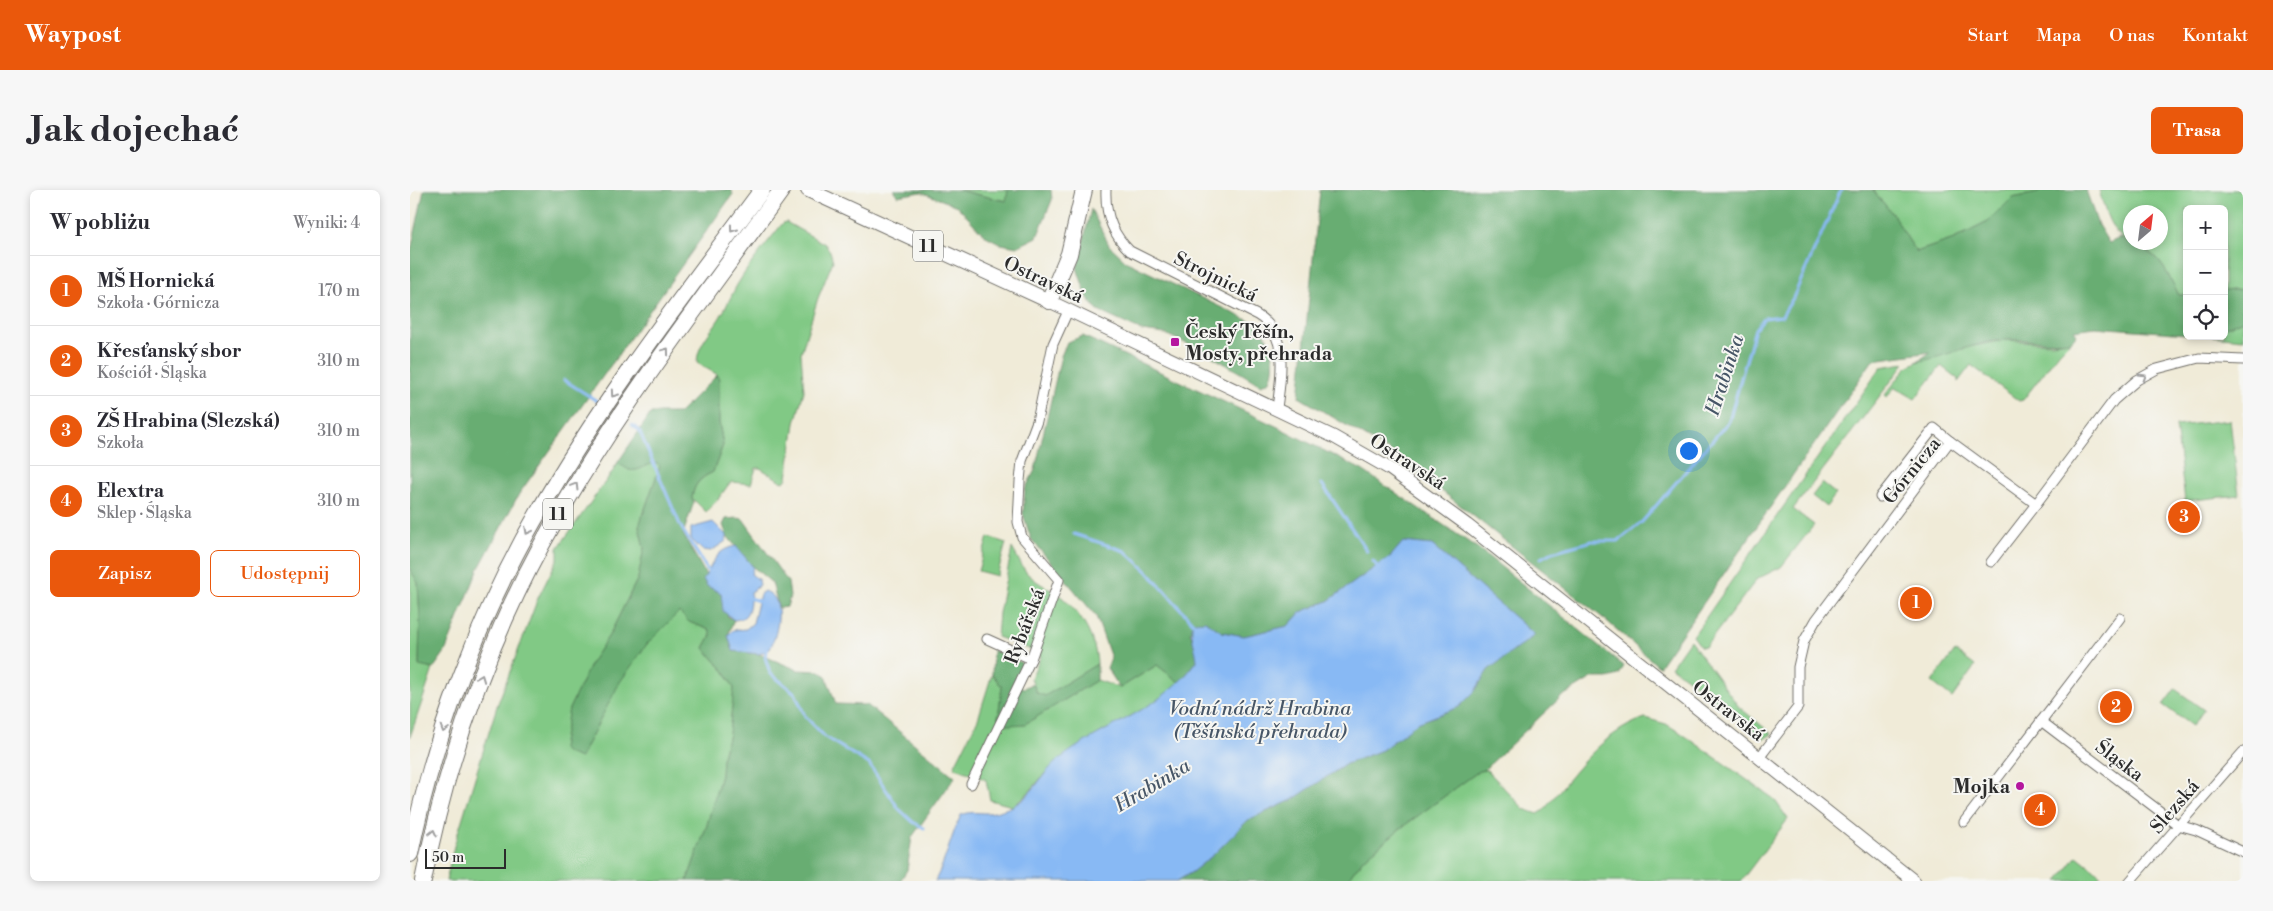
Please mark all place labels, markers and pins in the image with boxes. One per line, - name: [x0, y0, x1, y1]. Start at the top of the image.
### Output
- place label: Český Těšín, Mosty, přehrada: [1185, 318, 1333, 366]
- marker: Český Těšín, Mosty, přehrada: [1169, 336, 1181, 348]
- pin: 3: [2168, 498, 2200, 536]
- pin: 1: [1900, 584, 1932, 622]
- pin: 2: [2100, 688, 2132, 726]
- place label: Mojka: [1953, 775, 2011, 799]
- marker: Mojka: [2014, 780, 2026, 792]
- pin: 4: [2024, 791, 2056, 829]

